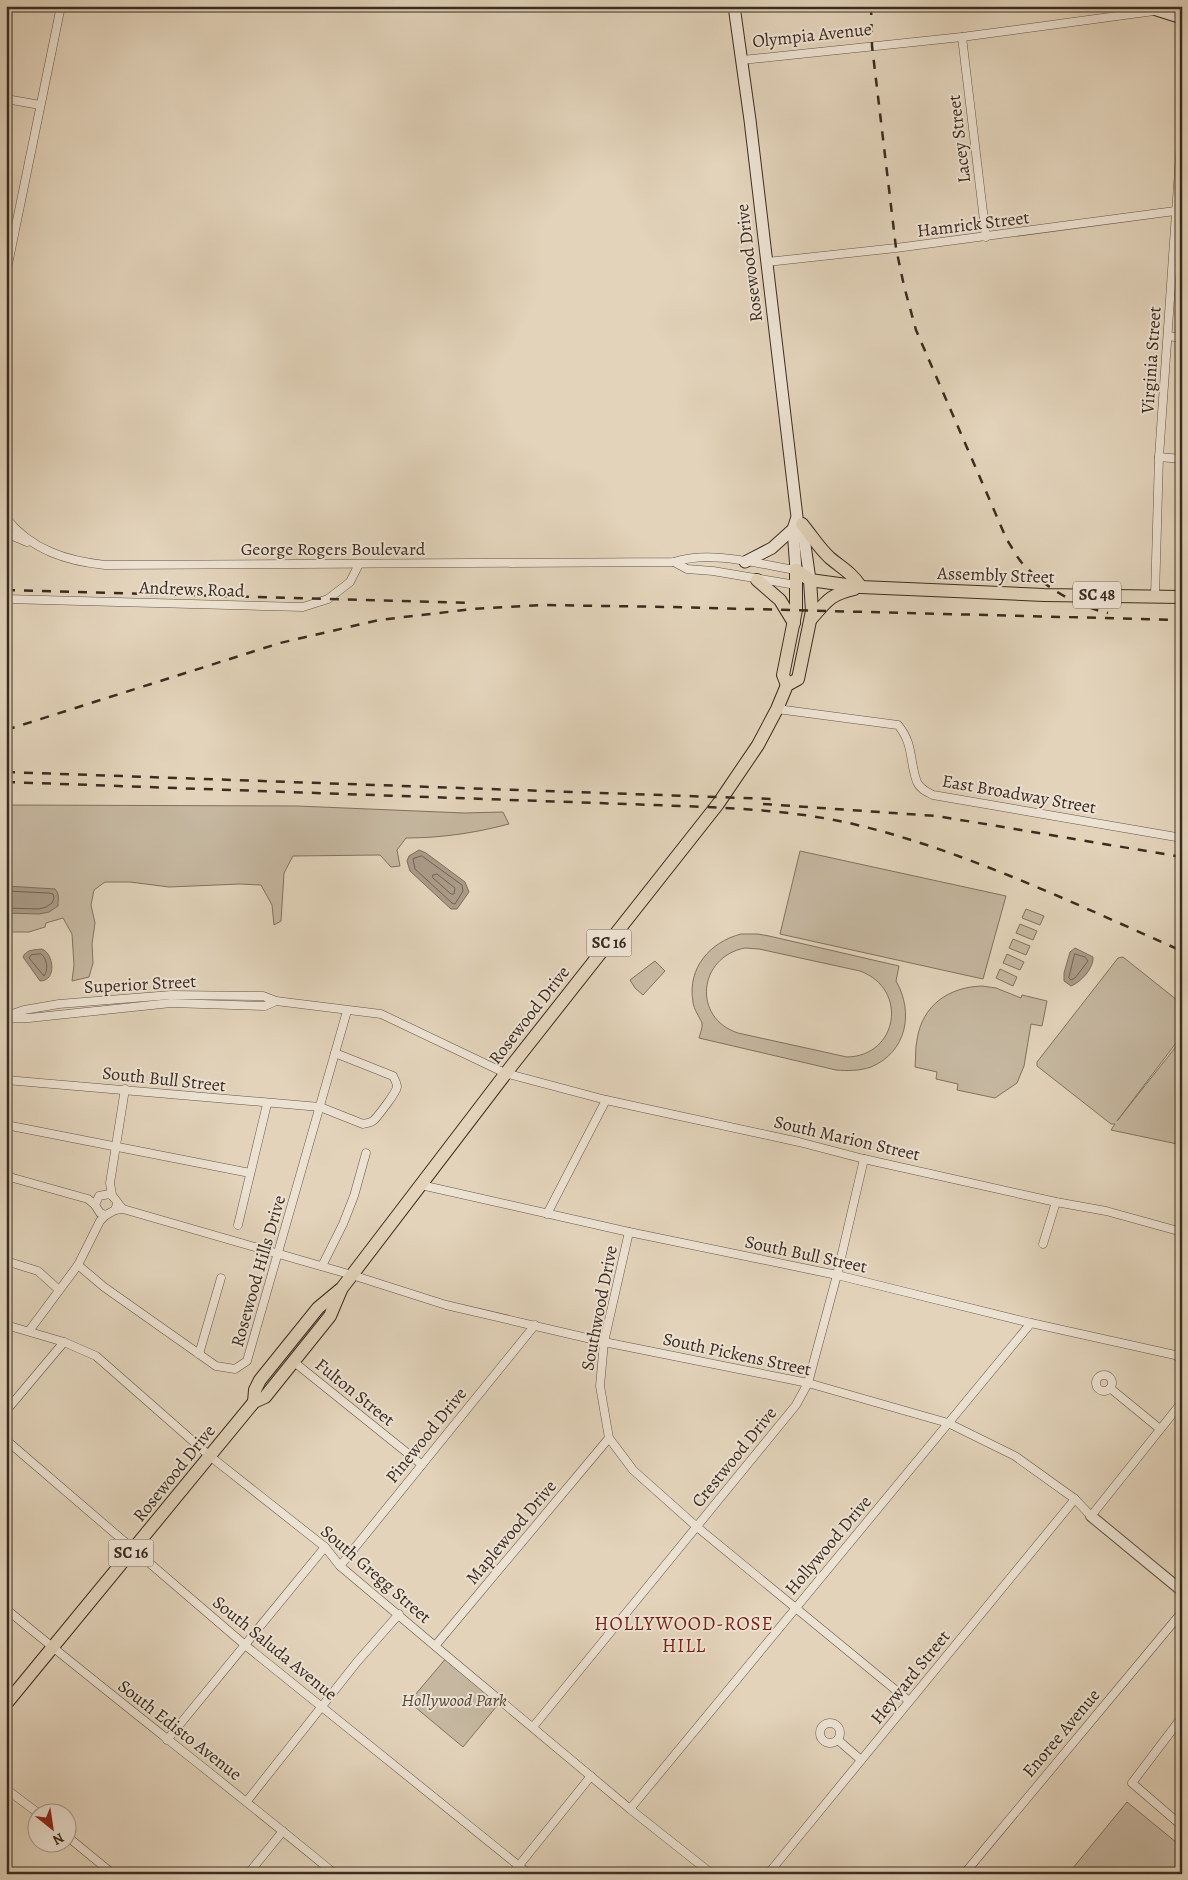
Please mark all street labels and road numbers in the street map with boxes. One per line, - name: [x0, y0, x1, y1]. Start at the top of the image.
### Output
- street label: Olympia Avenue: [751, 17, 873, 53]
- street label: Lacey Street: [942, 93, 976, 185]
- street label: Rosewood Drive: [730, 203, 768, 323]
- street label: Hamrick Street: [915, 205, 1031, 243]
- street label: Virginia Street: [1135, 305, 1167, 415]
- street label: George Rogers Boulevard: [241, 537, 426, 561]
- street label: Assembly Street: [936, 561, 1055, 589]
- street label: Andrews Road: [138, 575, 245, 603]
- road number: SC 48: [1073, 582, 1121, 608]
- street label: East Broadway Street: [940, 769, 1098, 819]
- road number: SC 16: [586, 930, 632, 956]
- street label: Rosewood Drive: [483, 961, 575, 1069]
- street label: Superior Street: [83, 969, 197, 999]
- street label: South Bull Street: [101, 1061, 227, 1097]
- street label: South Marion Street: [772, 1110, 922, 1166]
- street label: Rosewood Hills Drive: [225, 1192, 291, 1350]
- street label: South Bull Street: [743, 1229, 869, 1279]
- street label: Southwood Drive: [575, 1243, 623, 1373]
- street label: South Pickens Street: [661, 1327, 813, 1381]
- street label: Fulton Street: [310, 1352, 400, 1432]
- street label: Pinewood Drive: [380, 1382, 472, 1488]
- street label: Crestwood Drive: [686, 1402, 782, 1512]
- street label: Rosewood Drive: [127, 1419, 221, 1527]
- street label: Maplewood Drive: [460, 1475, 562, 1589]
- street label: Hollywood Drive: [779, 1490, 877, 1600]
- street label: South Gregg Street: [316, 1519, 436, 1629]
- road number: SC 16: [108, 1540, 154, 1566]
- street label: South Saluda Avenue: [208, 1590, 342, 1706]
- street label: Heyward Street: [865, 1625, 955, 1729]
- street label: South Edisto Avenue: [113, 1674, 247, 1786]
- street label: Enoree Avenue: [1017, 1684, 1105, 1782]

